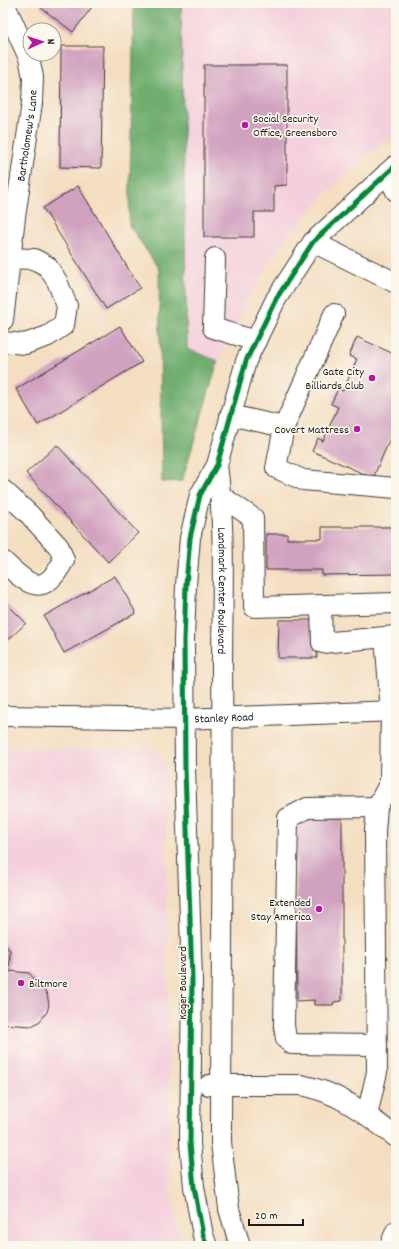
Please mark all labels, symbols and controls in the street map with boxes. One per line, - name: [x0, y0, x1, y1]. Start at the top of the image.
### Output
- north arrow: [22, 22, 62, 62]
- text: N: [42, 38, 58, 45]
- street label: Bartholomew's Lane: [13, 90, 42, 183]
- place label: Social Security Office, Greensboro: [253, 111, 337, 142]
- marker: Social Security Office, Greensboro: [240, 120, 250, 130]
- place label: Gate City Billiards Club: [306, 364, 365, 395]
- marker: Gate City Billiards Club: [367, 373, 377, 383]
- place label: Covert Mattress: [274, 422, 349, 439]
- marker: Covert Mattress: [352, 424, 362, 434]
- street label: Landmark Center Boulevard: [212, 527, 230, 654]
- street label: Stanley Road: [194, 709, 254, 729]
- place label: Extended Stay America: [251, 895, 311, 926]
- marker: Extended Stay America: [314, 904, 324, 914]
- street label: Koger Boulevard: [175, 946, 192, 1020]
- place label: Biltmore: [29, 976, 67, 993]
- marker: Biltmore: [16, 978, 26, 988]
- scale bar: [249, 1201, 303, 1227]
- text: 20 m: [255, 1208, 278, 1225]

